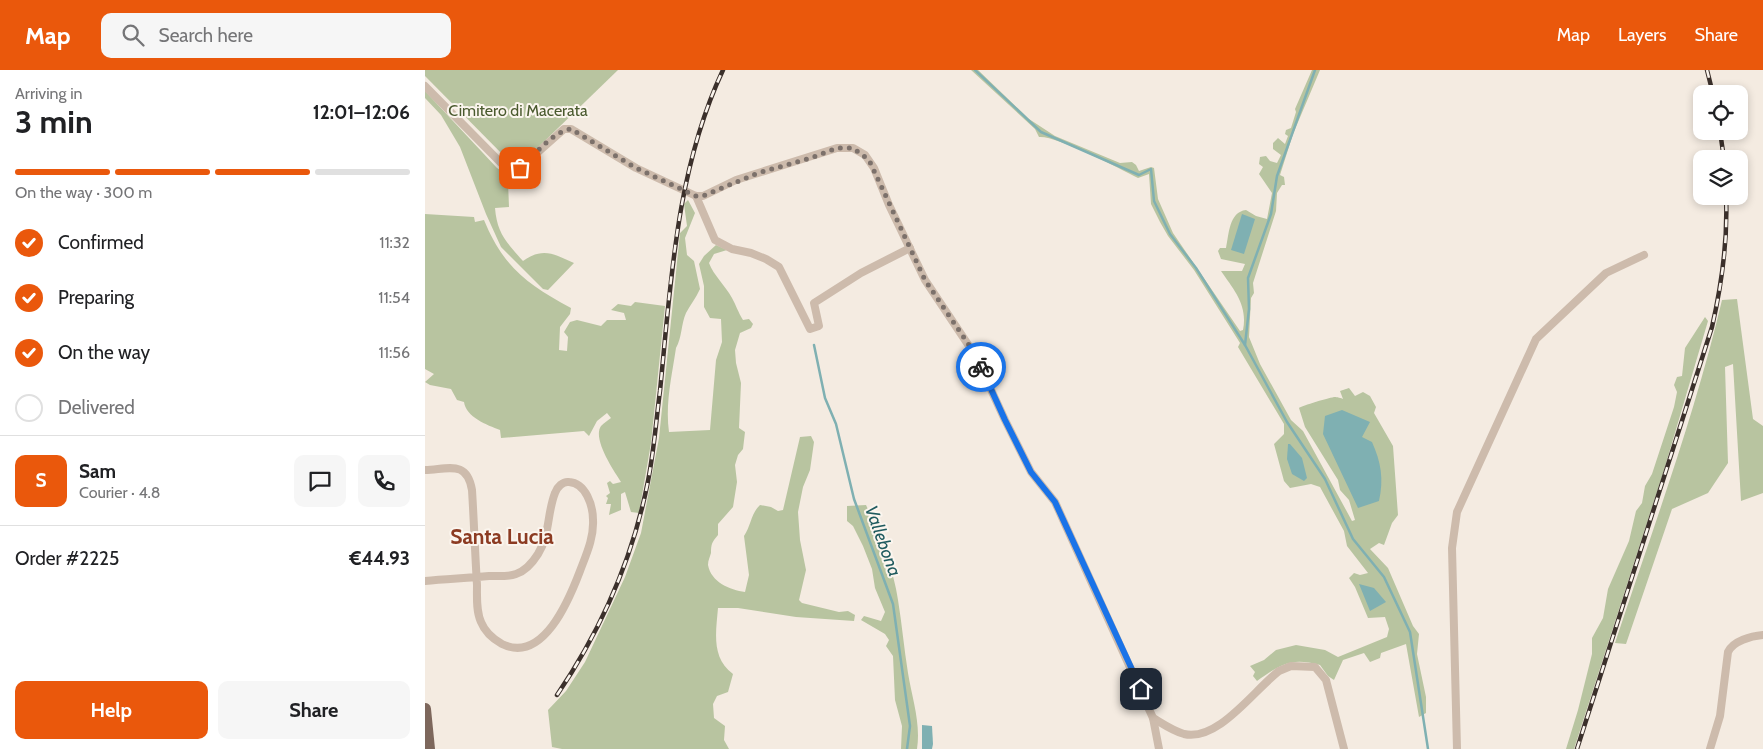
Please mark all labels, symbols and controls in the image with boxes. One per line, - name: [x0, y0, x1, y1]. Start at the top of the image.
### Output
- search box: [101, 13, 451, 58]
- text: Map: [25, 21, 71, 50]
- icon: search: [119, 21, 147, 49]
- text: Search here: [159, 24, 253, 47]
- text: Map: [1557, 24, 1590, 46]
- text: Layers: [1618, 24, 1667, 46]
- text: Share: [1695, 24, 1738, 46]
- text: Arriving in: [15, 84, 82, 103]
- map controls: [1693, 85, 1748, 205]
- button: locate: [1693, 85, 1748, 140]
- text: 12:01–12:06: [313, 101, 410, 124]
- park label: Cimitero di Macerata: [448, 101, 588, 120]
- text: 3 min: [15, 102, 93, 141]
- pin: [499, 147, 541, 189]
- button: layers: [1693, 150, 1748, 205]
- icon: bag: [506, 154, 534, 182]
- text: On the way · 300 m: [15, 183, 152, 202]
- icon: check: [15, 229, 43, 257]
- text: Confirmed: [58, 231, 144, 254]
- text: 11:32: [379, 233, 410, 252]
- icon: check: [15, 284, 43, 312]
- text: Preparing: [58, 286, 134, 309]
- text: 11:54: [378, 288, 410, 307]
- icon: check: [15, 339, 43, 367]
- text: On the way: [58, 341, 150, 364]
- courier: [956, 342, 1006, 392]
- text: 11:56: [378, 343, 410, 362]
- icon: bike: [967, 353, 995, 381]
- text: Delivered: [58, 396, 135, 419]
- button: chat: [294, 455, 346, 507]
- button: phone: [358, 455, 410, 507]
- text: Sam: [79, 460, 116, 483]
- text: S: [35, 469, 47, 492]
- text: Courier · 4.8: [79, 483, 161, 502]
- water label: Vallebona: [860, 503, 906, 579]
- district label: Santa Lucia: [450, 524, 554, 549]
- text: Order #2225: [15, 547, 119, 570]
- text: €44.93: [349, 547, 410, 570]
- pin: [1120, 668, 1162, 710]
- icon: home: [1127, 675, 1155, 703]
- button: Help: [15, 681, 208, 739]
- button: Share: [218, 681, 410, 739]

